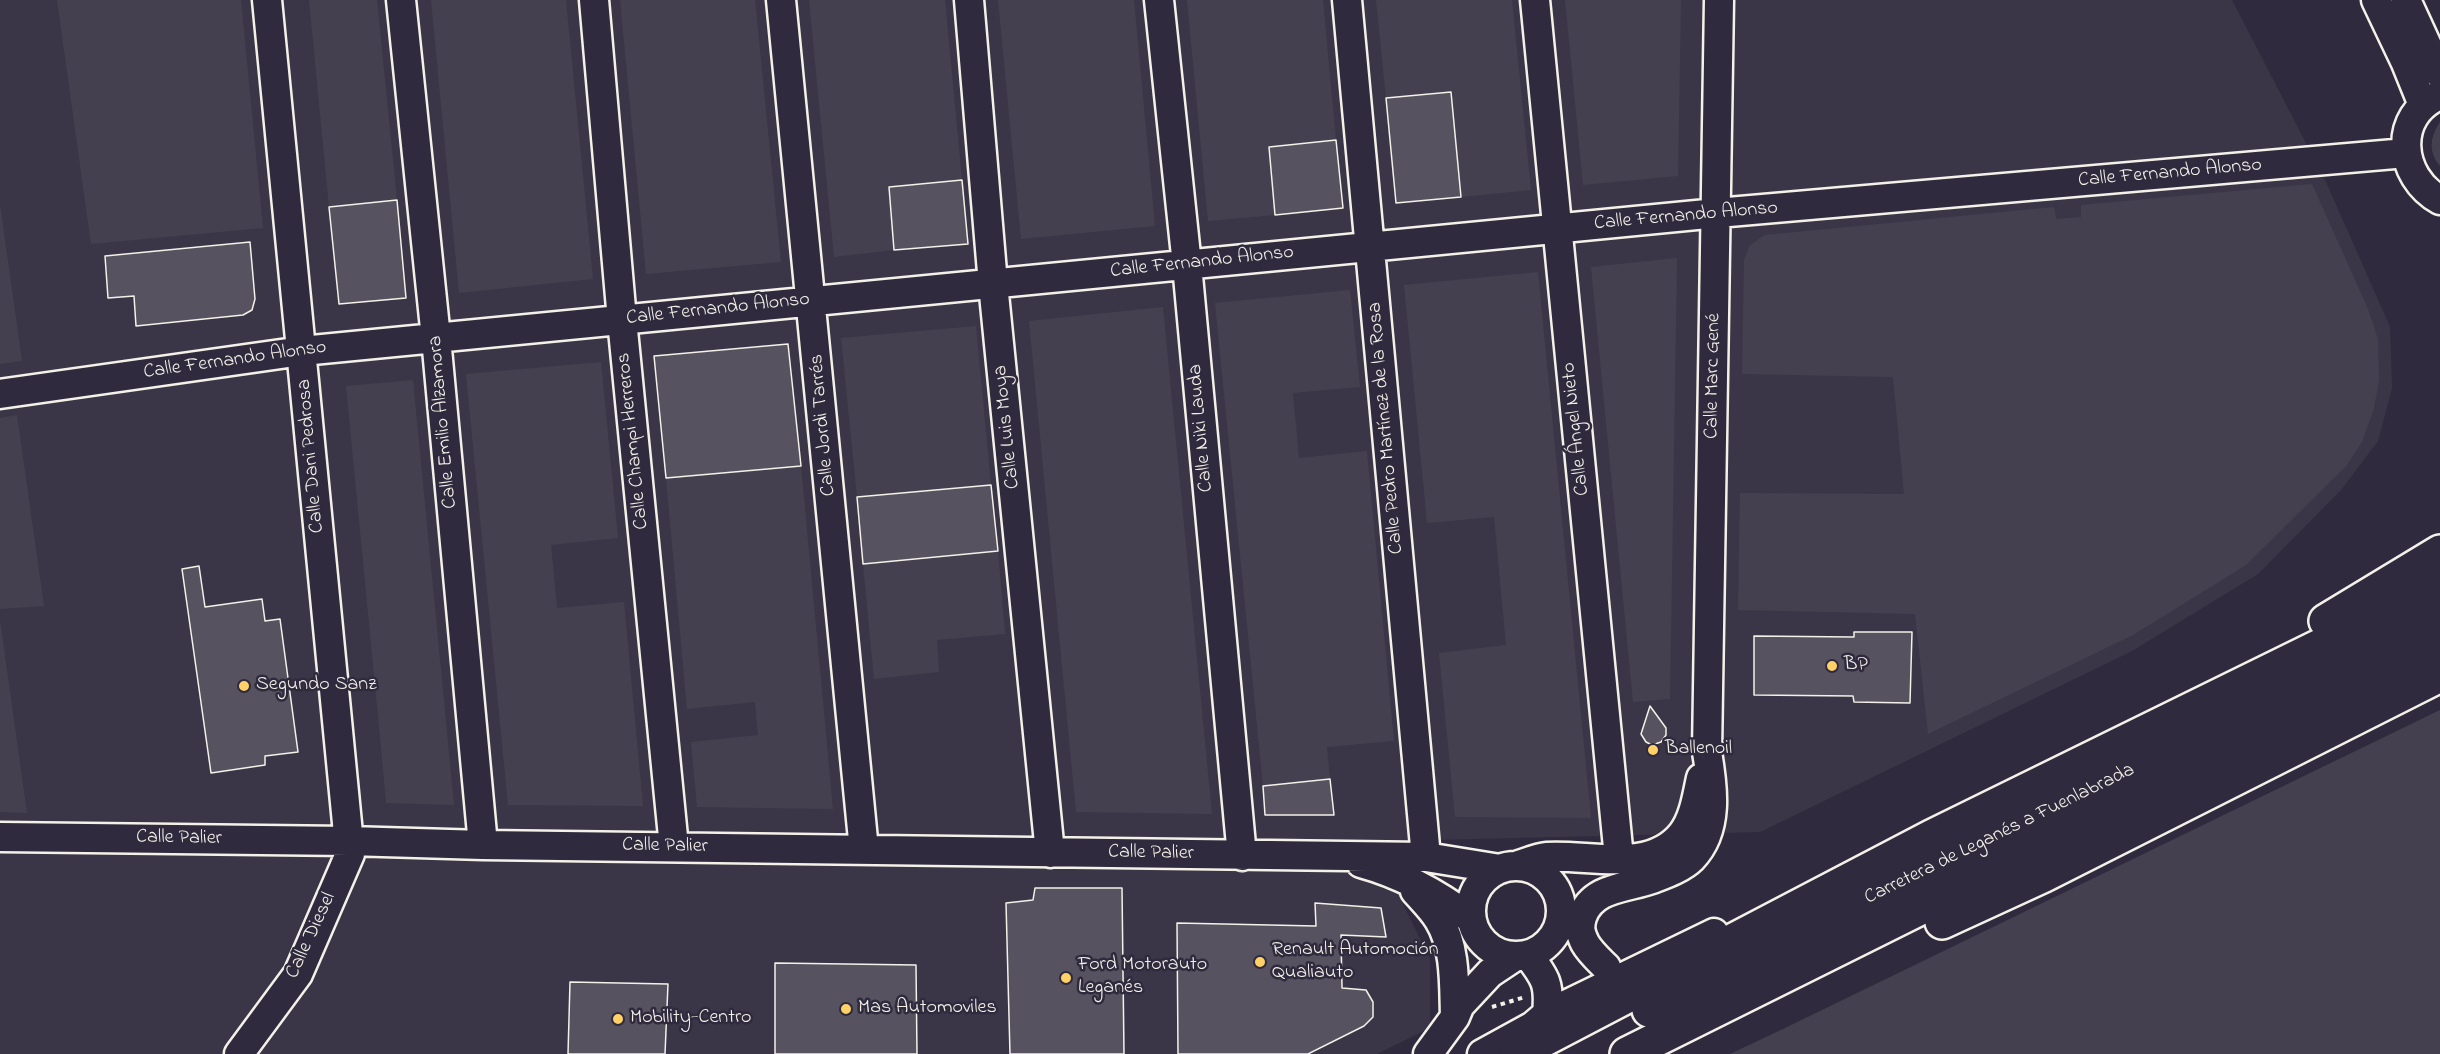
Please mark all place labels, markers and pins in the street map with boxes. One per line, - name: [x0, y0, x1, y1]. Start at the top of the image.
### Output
- place label: BP: [1844, 654, 1868, 678]
- marker: BP: [1825, 659, 1839, 673]
- place label: Segundo Sanz: [256, 674, 377, 698]
- marker: Segundo Sanz: [237, 679, 251, 693]
- place label: Ballenoil: [1665, 738, 1732, 762]
- marker: Ballenoil: [1646, 743, 1660, 757]
- place label: Renault Automoción Qualiauto: [1272, 939, 1439, 986]
- place label: Ford Motorauto Leganés: [1078, 954, 1207, 1001]
- marker: Renault Automoción Qualiauto: [1253, 955, 1267, 969]
- marker: Ford Motorauto Leganés: [1059, 971, 1073, 985]
- place label: Mas Automoviles: [858, 997, 997, 1021]
- marker: Mas Automoviles: [839, 1002, 853, 1016]
- place label: Mobility-Centro: [630, 1007, 752, 1031]
- marker: Mobility-Centro: [611, 1012, 625, 1026]

